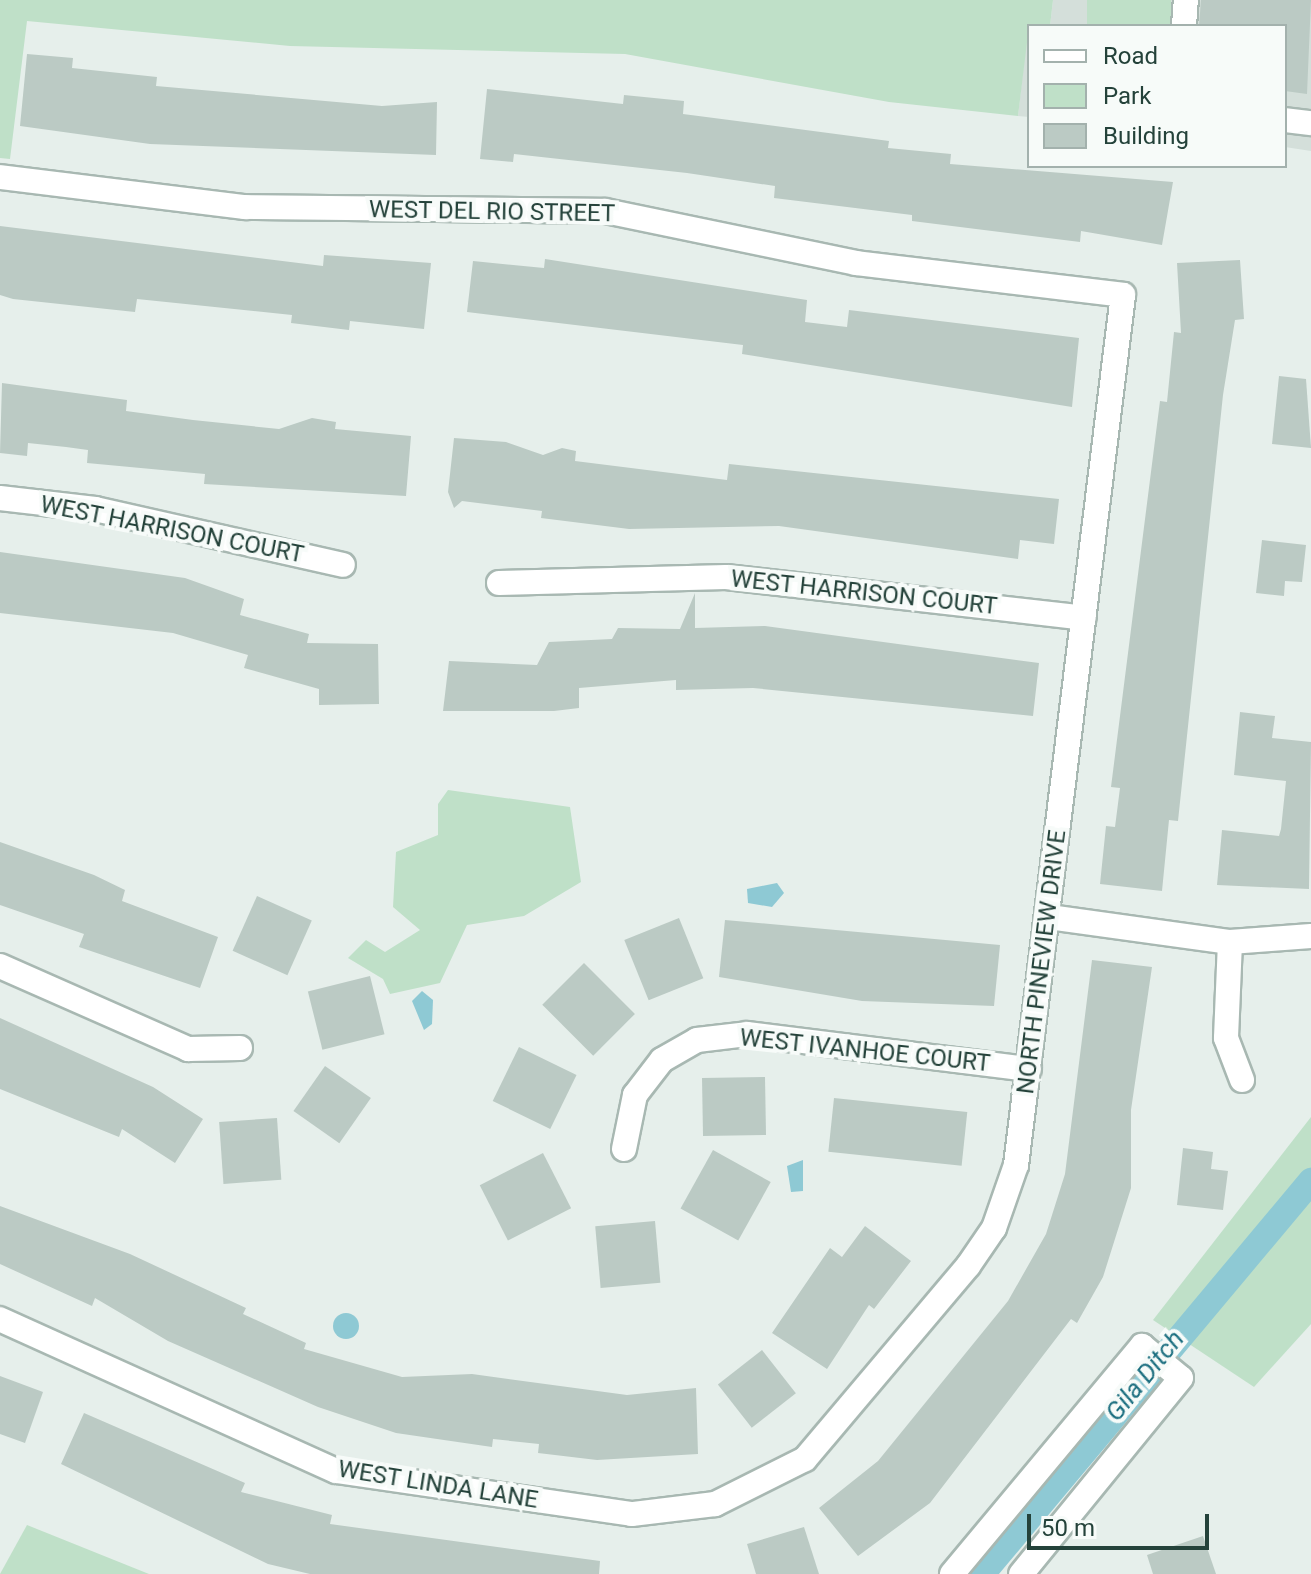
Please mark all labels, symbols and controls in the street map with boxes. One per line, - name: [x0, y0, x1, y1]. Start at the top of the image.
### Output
- legend: [1027, 24, 1287, 168]
- text: Road: [1103, 42, 1158, 70]
- text: Park: [1103, 82, 1151, 110]
- text: Building: [1103, 122, 1189, 150]
- street label: WEST DEL RIO STREET: [368, 195, 616, 229]
- street label: WEST HARRISON COURT: [38, 490, 306, 570]
- street label: WEST HARRISON COURT: [729, 565, 999, 621]
- street label: NORTH PINEVIEW DRIVE: [1011, 828, 1073, 1096]
- street label: WEST IVANHOE COURT: [738, 1023, 992, 1079]
- water label: Gila Ditch: [1099, 1324, 1191, 1428]
- street label: WEST LINDA LANE: [336, 1455, 540, 1515]
- scale bar: [1031, 1498, 1213, 1548]
- text: 50 m: [1041, 1514, 1095, 1542]

